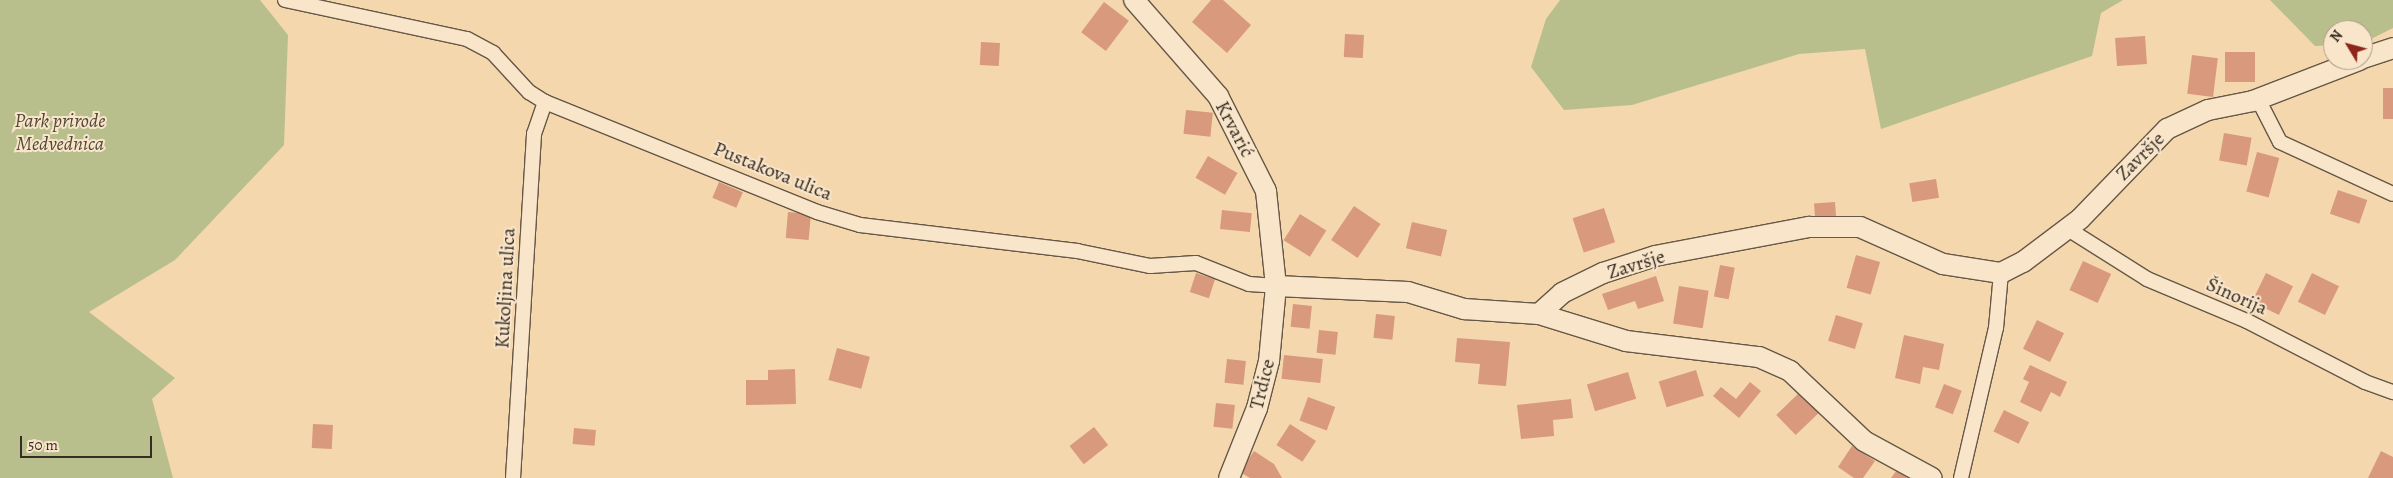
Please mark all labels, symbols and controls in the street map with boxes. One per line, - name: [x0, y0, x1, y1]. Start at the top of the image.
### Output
- north arrow: [2323, 20, 2373, 70]
- text: N: [2326, 26, 2347, 46]
- street label: Krvarić: [1210, 97, 1260, 161]
- park label: Park prirode Medvednica: [15, 108, 105, 155]
- street label: Završje: [2111, 127, 2169, 185]
- street label: Pustakova ulica: [710, 136, 836, 206]
- street label: Kukoljina ulica: [490, 227, 520, 349]
- street label: Završje: [1604, 244, 1668, 284]
- street label: Šinorija: [2203, 272, 2271, 320]
- street label: Trdice: [1244, 356, 1280, 412]
- scale bar: [22, 426, 155, 458]
- text: 50 m: [28, 435, 58, 455]

